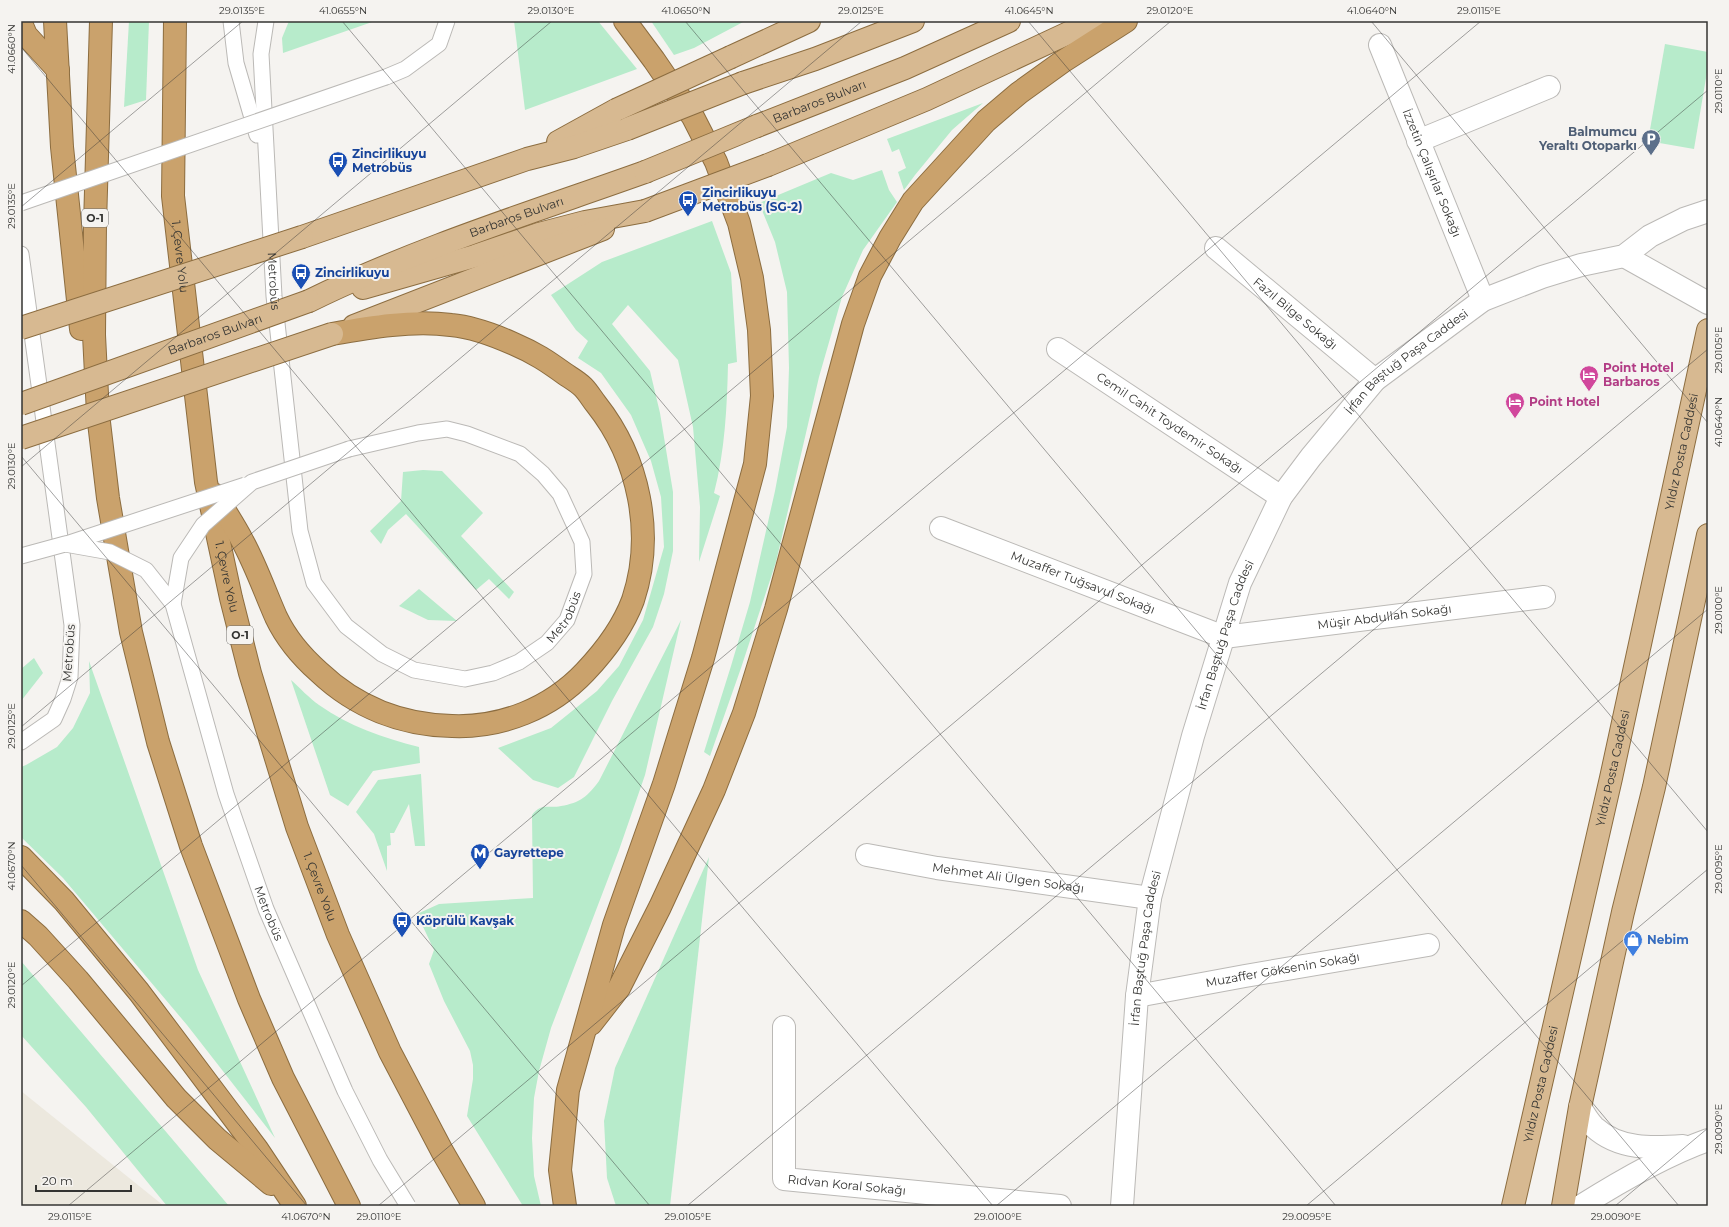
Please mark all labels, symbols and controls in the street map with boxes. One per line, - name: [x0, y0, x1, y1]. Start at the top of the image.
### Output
- text: 29.0135°E: [219, 4, 265, 17]
- text: 41.0655°N: [319, 4, 367, 17]
- text: 29.0130°E: [527, 4, 575, 17]
- text: 41.0650°N: [661, 4, 711, 17]
- text: 29.0125°E: [838, 4, 884, 17]
- text: 41.0645°N: [1004, 4, 1054, 17]
- text: 29.0120°E: [1146, 4, 1194, 17]
- text: 41.0640°N: [1347, 4, 1397, 17]
- text: 29.0115°E: [1457, 4, 1501, 17]
- text: 41.0660°N: [5, 24, 18, 74]
- text: 29.0110°E: [1712, 68, 1725, 114]
- street label: Barbaros Bulvarı: [770, 76, 868, 126]
- street label: İzzetin Çalışırlar Sokağı: [1400, 106, 1465, 239]
- place label: Balmumcu Yeraltı Otoparkı: [1538, 124, 1637, 153]
- parking icon: Balmumcu Yeraltı Otoparkı: [1640, 128, 1662, 156]
- place label: Zincirlikuyu Metrobüs: [352, 146, 426, 175]
- bus stop icon: Zincirlikuyu Metrobüs: [327, 150, 349, 178]
- text: 29.0135°E: [5, 183, 18, 229]
- place label: Zincirlikuyu Metrobüs (SG-2): [702, 185, 802, 214]
- bus stop icon: Zincirlikuyu Metrobüs (SG-2): [677, 189, 699, 217]
- street label: Barbaros Bulvarı: [467, 193, 566, 240]
- road number: O-1: [82, 209, 108, 227]
- street label: 1. Çevre Yolu: [169, 220, 192, 294]
- street label: Metrobüs: [265, 252, 284, 311]
- bus stop icon: Zincirlikuyu: [290, 262, 312, 290]
- place label: Zincirlikuyu: [315, 265, 389, 280]
- street label: Fazıl Bilge Sokağı: [1250, 274, 1341, 353]
- street label: İrfan Baştuğ Paşa Caddesi: [1341, 306, 1471, 417]
- street label: Barbaros Bulvarı: [166, 310, 264, 358]
- text: 29.0105°E: [1712, 326, 1725, 373]
- place label: Point Hotel Barbaros: [1603, 360, 1674, 389]
- hotel icon: Point Hotel Barbaros: [1578, 364, 1600, 392]
- street label: Cemil Cahit Toydemir Sokağı: [1094, 369, 1246, 477]
- hotel icon: Point Hotel: [1504, 391, 1526, 419]
- street label: Yıldız Posta Caddesi: [1661, 392, 1701, 511]
- place label: Point Hotel: [1529, 394, 1600, 409]
- text: 41.0640°N: [1712, 397, 1725, 447]
- text: 29.0130°E: [5, 442, 18, 490]
- street label: 1. Çevre Yolu: [212, 540, 242, 614]
- street label: Muzaffer Tuğsavul Sokağı: [1009, 548, 1157, 617]
- street label: İrfan Baştuğ Paşa Caddesi: [1193, 558, 1257, 712]
- text: 29.0100°E: [1712, 586, 1725, 634]
- street label: Metrobüs: [543, 589, 584, 646]
- street label: Müşir Abdullah Sokağı: [1317, 601, 1452, 632]
- street label: Metrobüs: [59, 623, 78, 682]
- road number: O-1: [227, 626, 253, 644]
- text: 29.0125°E: [5, 703, 18, 749]
- street label: Yıldız Posta Caddesi: [1592, 708, 1633, 828]
- text: 41.0670°N: [5, 841, 18, 891]
- metro station icon: Gayrettepe: [469, 842, 491, 870]
- text: 29.0095°E: [1712, 844, 1725, 894]
- place label: Gayrettepe: [494, 845, 564, 860]
- street label: 1. Çevre Yolu: [300, 850, 340, 923]
- street label: Mehmet Ali Ülgen Sokağı: [931, 859, 1085, 896]
- street label: İrfan Baştuğ Paşa Caddesi: [1127, 869, 1164, 1026]
- street label: Metrobüs: [252, 884, 287, 943]
- bus stop icon: Köprülü Kavşak: [391, 910, 413, 938]
- place label: Köprülü Kavşak: [416, 913, 514, 928]
- shop icon: Nebim: [1622, 929, 1644, 957]
- place label: Nebim: [1647, 932, 1689, 947]
- street label: Muzaffer Göksenin Sokağı: [1204, 949, 1361, 990]
- text: 29.0120°E: [5, 961, 18, 1009]
- street label: Yıldız Posta Caddesi: [1520, 1024, 1561, 1144]
- text: 29.0090°E: [1712, 1103, 1725, 1154]
- scale bar: [36, 1167, 131, 1193]
- street label: Rıdvan Koral Sokağı: [787, 1171, 907, 1198]
- text: 20 m: [42, 1173, 73, 1188]
- text: 29.0115°E: [48, 1210, 92, 1223]
- text: 41.0670°N: [281, 1210, 331, 1223]
- text: 29.0110°E: [356, 1210, 402, 1223]
- text: 29.0105°E: [665, 1210, 712, 1223]
- text: 29.0100°E: [974, 1210, 1022, 1223]
- text: 29.0095°E: [1282, 1210, 1332, 1223]
- text: 29.0090°E: [1591, 1210, 1642, 1223]

